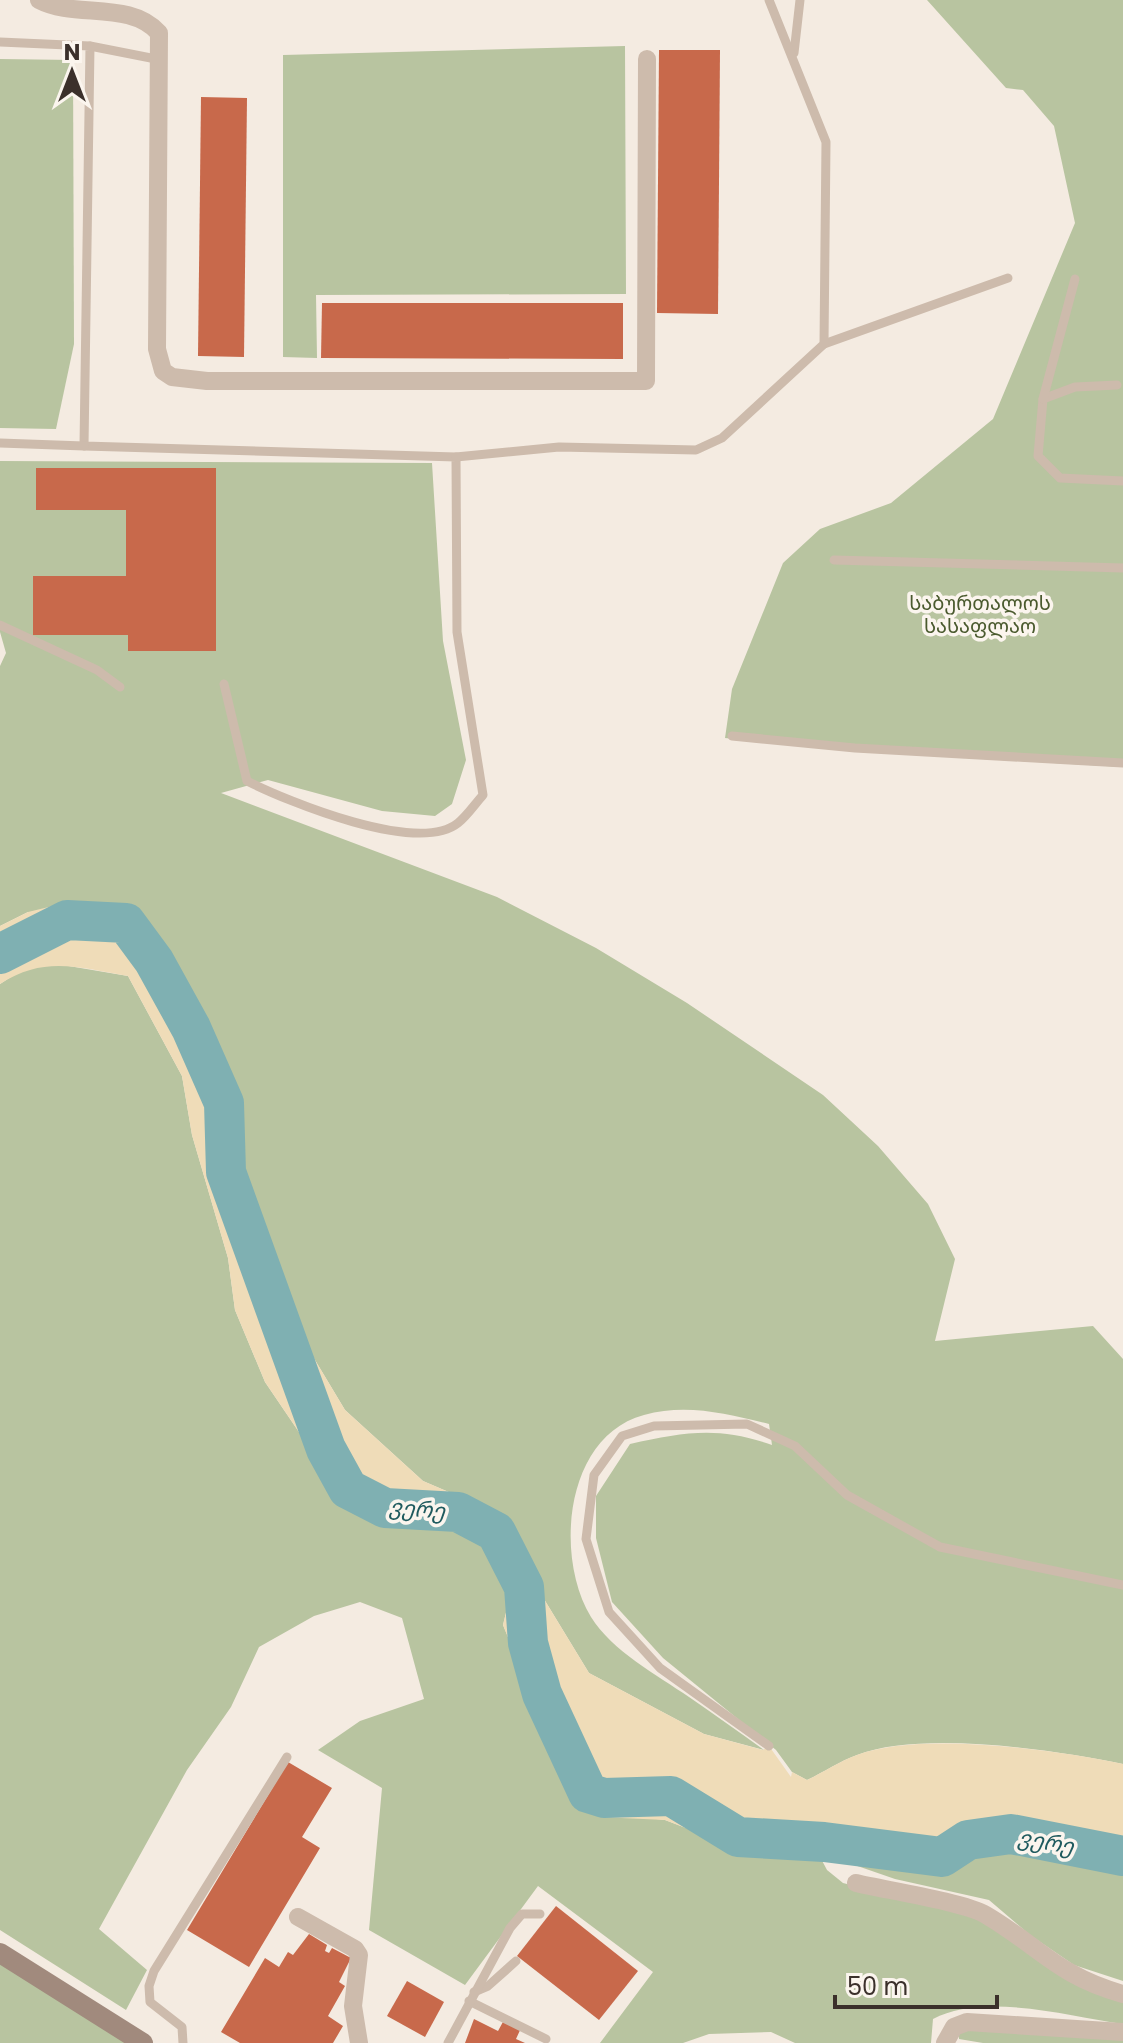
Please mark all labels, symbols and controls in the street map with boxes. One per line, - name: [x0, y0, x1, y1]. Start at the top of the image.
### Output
- north arrow: [32, 32, 112, 112]
- text: N: [64, 37, 80, 68]
- park label: საბურთალოს სასაფლაო: [909, 589, 1051, 640]
- water label: ვერე: [388, 1491, 447, 1527]
- water label: ვერე: [1016, 1822, 1077, 1862]
- scale bar: [835, 1959, 997, 2009]
- text: 50 m: [847, 1970, 908, 2003]

